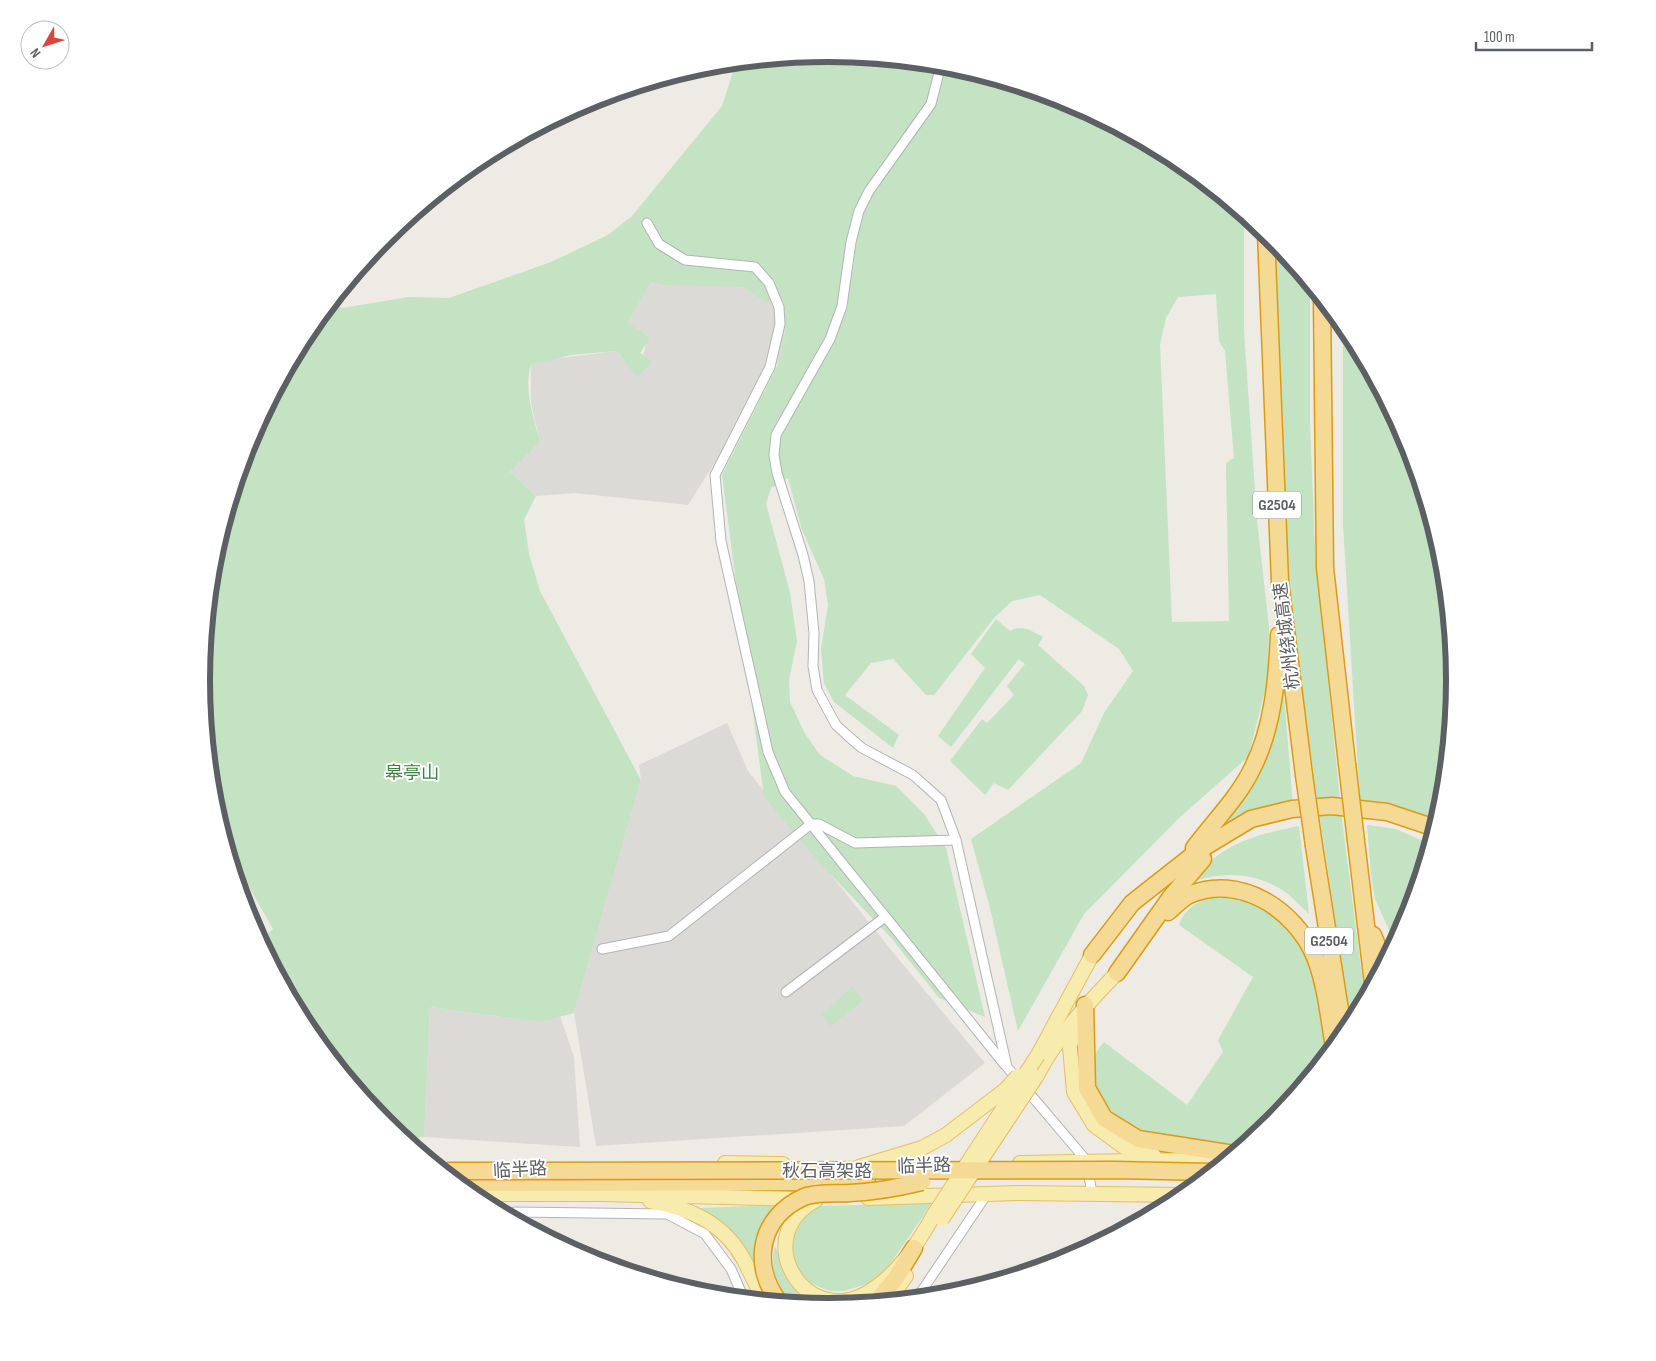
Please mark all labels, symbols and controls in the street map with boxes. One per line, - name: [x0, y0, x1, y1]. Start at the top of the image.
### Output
- north arrow: [20, 20, 70, 70]
- scale bar: [1476, 20, 1592, 52]
- text: 100 m: [1484, 28, 1515, 47]
- text: N: [26, 45, 44, 61]
- road number: G2504: [1253, 492, 1301, 518]
- street label: 杭州绕城高速: [1270, 581, 1304, 691]
- park label: 皋亭山: [385, 763, 439, 784]
- road number: G2504: [1305, 928, 1353, 954]
- street label: 临半路: [897, 1155, 951, 1177]
- street label: 临半路: [492, 1158, 548, 1182]
- street label: 秋石高架路: [782, 1161, 872, 1182]

